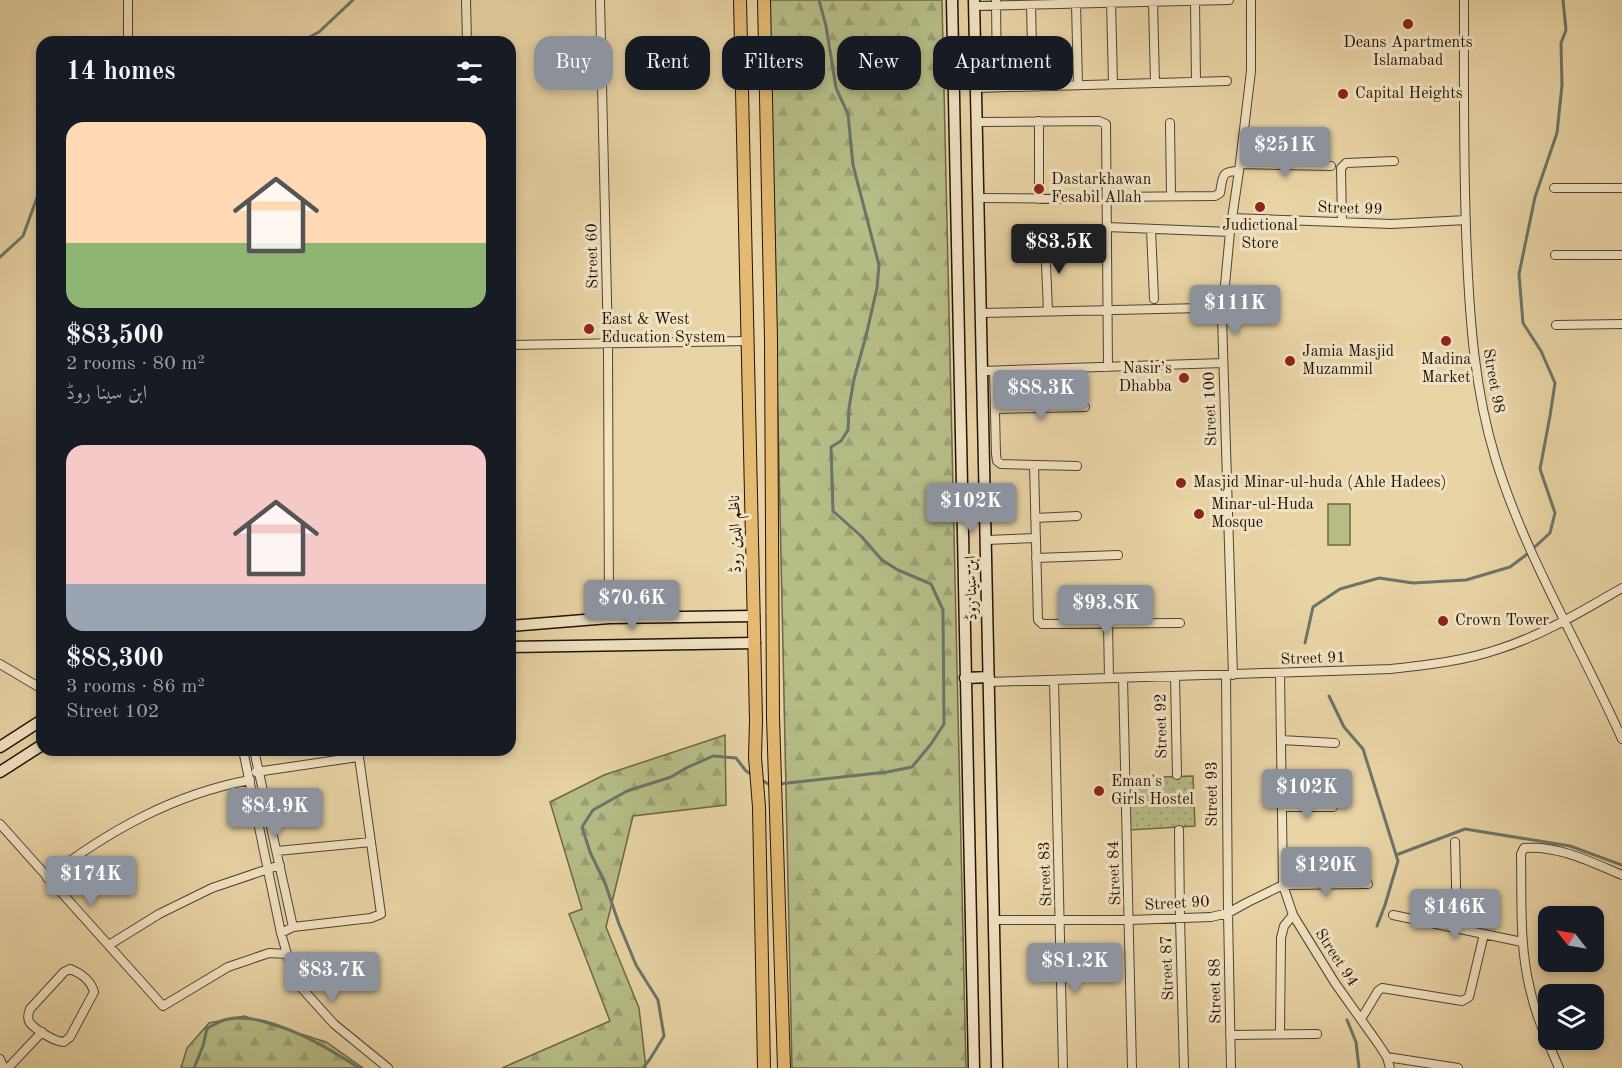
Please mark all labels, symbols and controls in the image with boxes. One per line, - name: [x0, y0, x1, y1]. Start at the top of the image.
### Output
- marker: Deans Apartments Islamabad: [1401, 17, 1415, 31]
- place label: Deans Apartments Islamabad: [1343, 35, 1473, 69]
- chip: Buy: [534, 36, 613, 90]
- chip: Rent: [625, 36, 710, 90]
- chip: Filters: [722, 36, 825, 90]
- chip: New: [837, 36, 921, 90]
- chip: Apartment: [933, 36, 1073, 90]
- icon: filters: [453, 56, 486, 89]
- text: 14 homes: [66, 59, 175, 85]
- place label: Capital Heights: [1355, 86, 1463, 102]
- marker: Capital Heights: [1336, 87, 1350, 101]
- pin: $251K: [1243, 127, 1327, 178]
- text: $251K: [1254, 136, 1316, 156]
- icon: home: [222, 161, 330, 269]
- place label: Dastarkhawan Fesabil Allah: [1051, 172, 1152, 206]
- marker: Dastarkhawan Fesabil Allah: [1032, 182, 1046, 196]
- marker: Judictional Store: [1253, 200, 1267, 214]
- street label: Street 99: [1317, 200, 1383, 218]
- place label: Judictional Store: [1222, 218, 1298, 252]
- street label: Street 60: [584, 223, 602, 289]
- pin: $83.5K: [1010, 224, 1108, 275]
- text: $83.5K: [1025, 233, 1093, 253]
- pin: $111K: [1193, 285, 1277, 336]
- text: $111K: [1204, 294, 1266, 314]
- place label: East & West Education System: [601, 312, 726, 346]
- marker: East & West Education System: [582, 322, 596, 336]
- text: $83,500: [66, 323, 164, 349]
- marker: Madina Market: [1439, 334, 1453, 348]
- place label: Jamia Masjid Muzammil: [1302, 344, 1394, 378]
- street label: Street 98: [1479, 347, 1507, 415]
- place label: Madina Market: [1421, 352, 1471, 386]
- text: 2 rooms · 80 m²: [66, 354, 205, 374]
- marker: Jamia Masjid Muzammil: [1283, 354, 1297, 368]
- place label: Nasir’s Dhabba: [1119, 361, 1172, 395]
- pin: $88.3K: [992, 370, 1090, 421]
- marker: Nasir’s Dhabba: [1177, 371, 1191, 385]
- street label: Street 100: [1202, 371, 1220, 447]
- text: $88.3K: [1007, 379, 1075, 399]
- text: ابن سینا روڈ: [66, 384, 147, 404]
- place label: Masjid Minar-ul-huda (Ahle Hadees): [1193, 474, 1447, 491]
- marker: Masjid Minar-ul-huda (Ahle Hadees): [1174, 476, 1188, 490]
- pin: $102K: [929, 483, 1013, 534]
- icon: home: [222, 484, 330, 592]
- text: $102K: [940, 492, 1002, 512]
- street label: ناظم الدین روڈ: [724, 495, 751, 573]
- place label: Minar-ul-Huda Mosque: [1211, 497, 1314, 531]
- marker: Minar-ul-Huda Mosque: [1192, 507, 1206, 521]
- street label: ابن سینا روڈ: [960, 555, 982, 621]
- pin: $70.6K: [583, 580, 681, 631]
- pin: $93.8K: [1057, 585, 1155, 636]
- text: $70.6K: [598, 589, 666, 609]
- text: $93.8K: [1072, 594, 1140, 614]
- place label: Crown Tower: [1455, 613, 1550, 629]
- marker: Crown Tower: [1436, 614, 1450, 628]
- text: $88,300: [66, 646, 164, 672]
- street label: Street 91: [1280, 650, 1346, 668]
- text: 3 rooms · 86 m²: [66, 677, 205, 697]
- street label: Street 92: [1153, 693, 1171, 759]
- text: Street 102: [66, 702, 159, 722]
- street label: Street 93: [1205, 761, 1221, 827]
- pin: $102K: [1265, 769, 1349, 820]
- place label: Eman's Girls Hostel: [1111, 774, 1194, 808]
- text: $102K: [1276, 778, 1338, 798]
- marker: Eman's Girls Hostel: [1092, 784, 1106, 798]
- pin: $84.9K: [226, 788, 324, 839]
- text: $84.9K: [241, 797, 309, 817]
- street label: Street 84: [1106, 840, 1124, 906]
- street label: Street 83: [1037, 841, 1055, 907]
- pin: $120K: [1284, 847, 1368, 898]
- pin: $174K: [49, 856, 133, 907]
- text: $120K: [1295, 856, 1357, 876]
- text: $174K: [60, 865, 122, 885]
- pin: $146K: [1413, 889, 1497, 940]
- street label: Street 90: [1144, 894, 1210, 914]
- text: $146K: [1424, 898, 1486, 918]
- north arrow: [1538, 906, 1604, 972]
- map controls: [1538, 906, 1604, 1050]
- street label: Street 94: [1311, 926, 1361, 990]
- street label: Street 87: [1159, 935, 1177, 1001]
- pin: $81.2K: [1026, 943, 1124, 994]
- pin: $83.7K: [283, 952, 381, 1003]
- text: $81.2K: [1041, 952, 1109, 972]
- street label: Street 88: [1207, 958, 1225, 1024]
- text: $83.7K: [298, 961, 366, 981]
- button: layers: [1538, 984, 1604, 1050]

